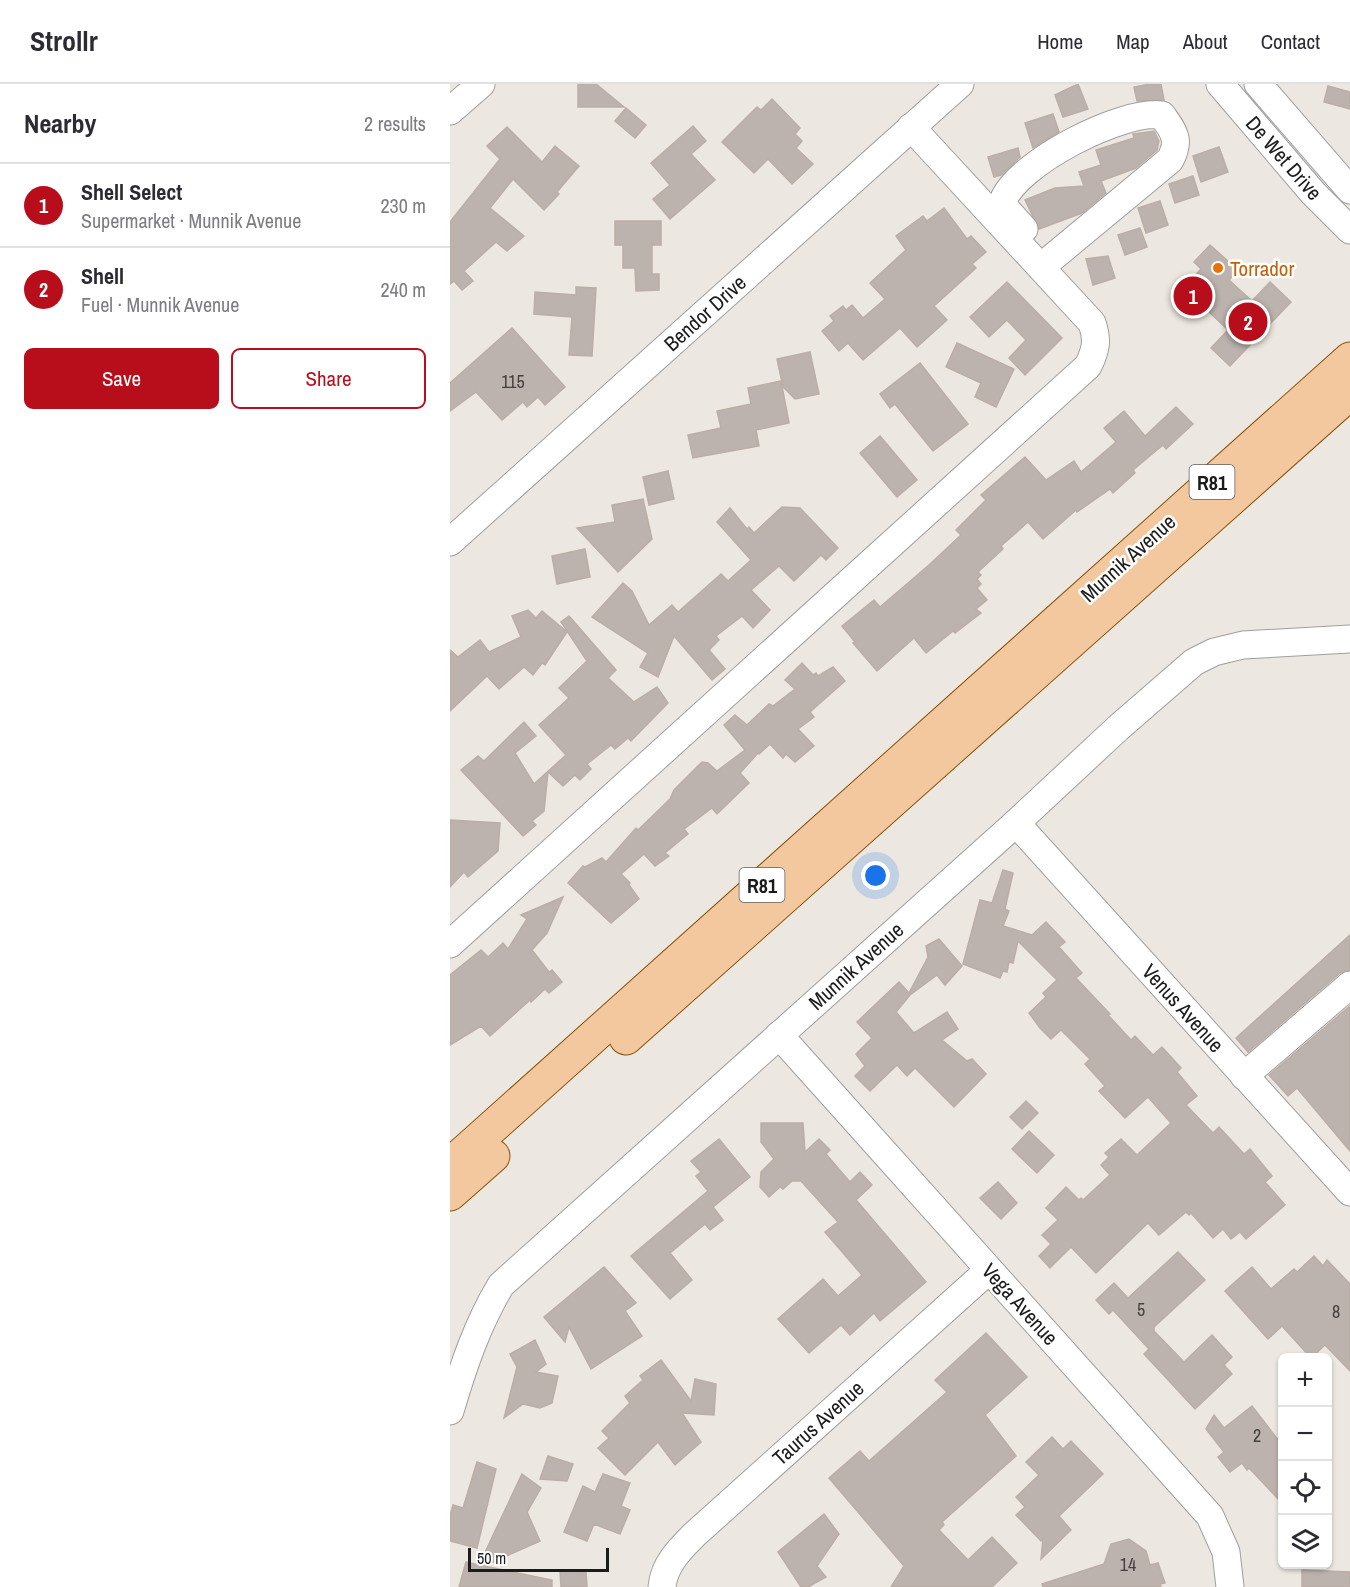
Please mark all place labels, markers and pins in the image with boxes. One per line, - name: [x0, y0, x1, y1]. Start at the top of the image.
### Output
- place label: Torrador: [1230, 254, 1294, 283]
- marker: Torrador: [1211, 261, 1225, 275]
- pin: 1: [1174, 274, 1212, 318]
- pin: 2: [1228, 300, 1268, 344]

